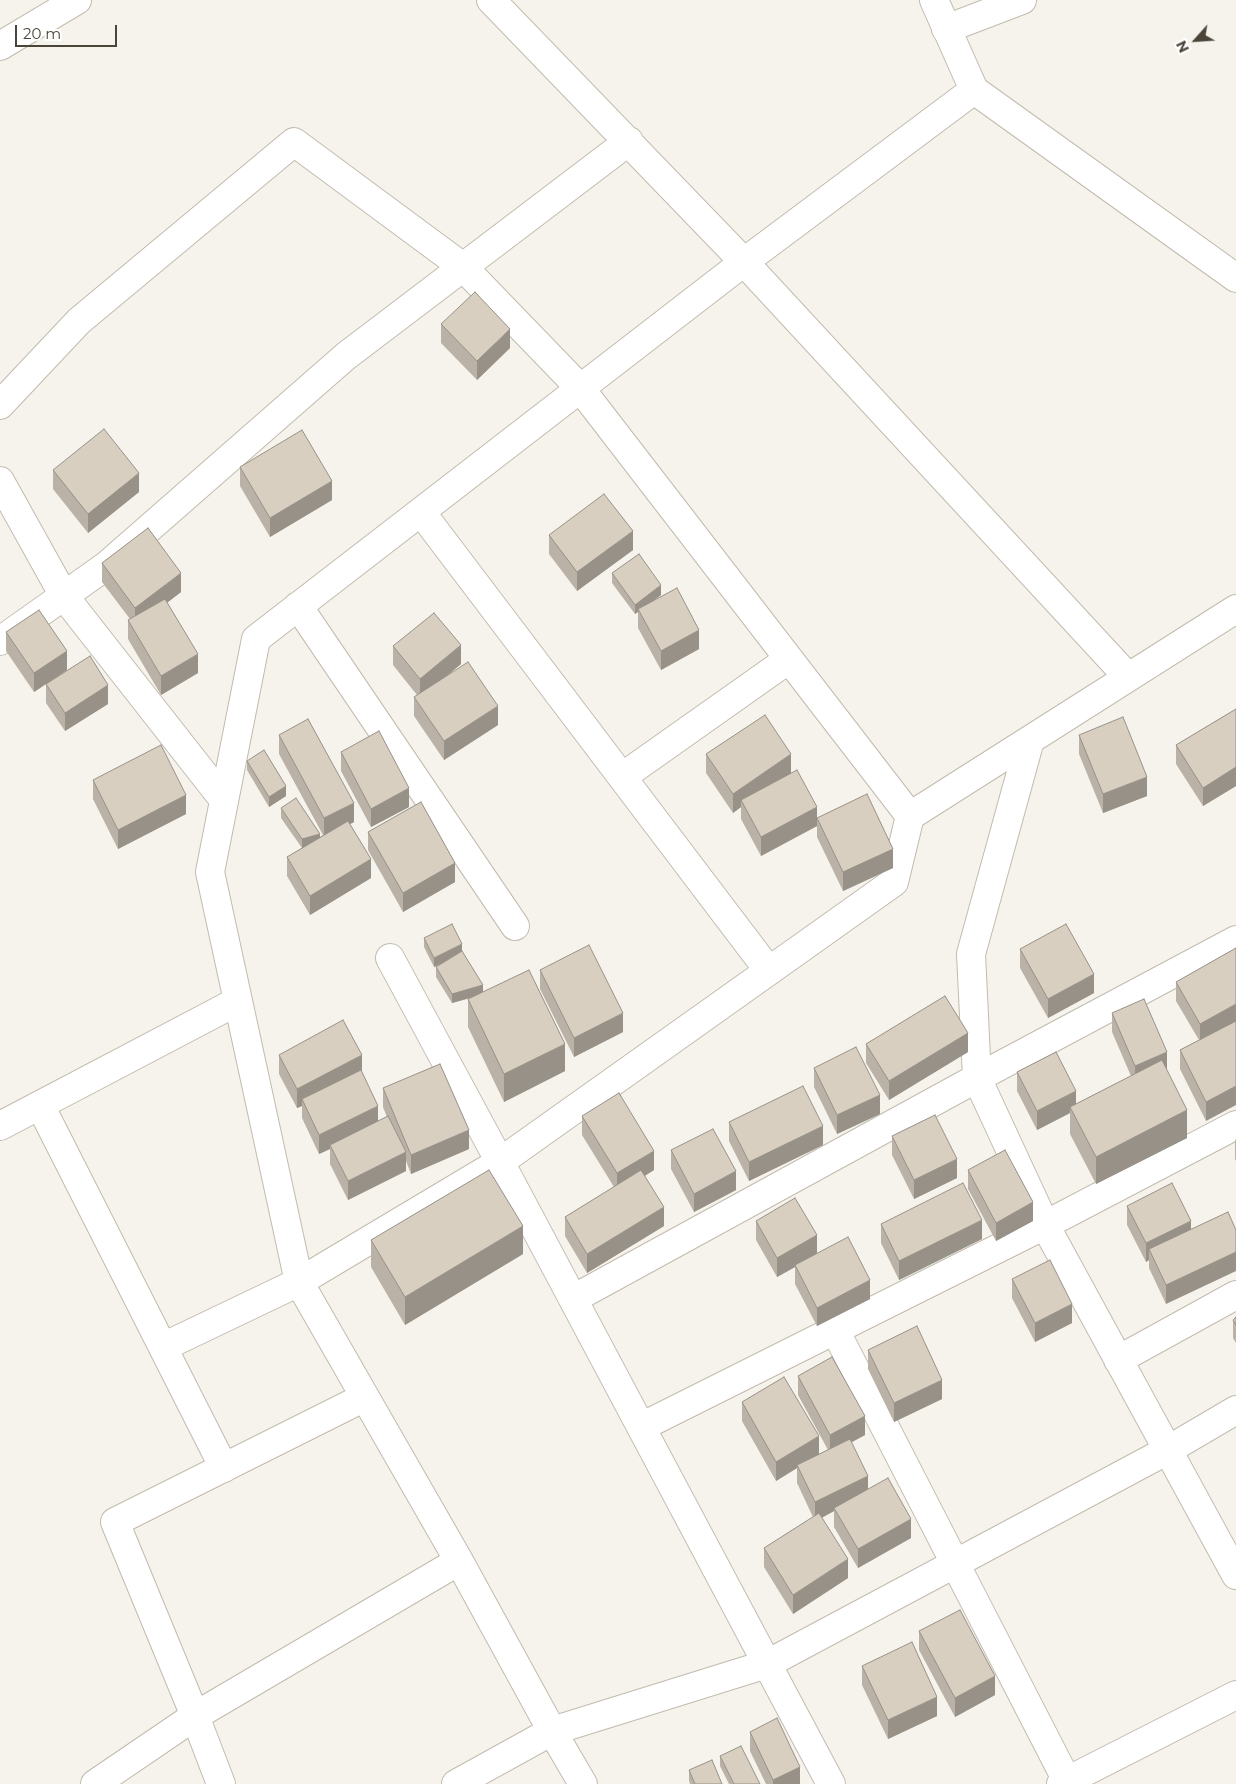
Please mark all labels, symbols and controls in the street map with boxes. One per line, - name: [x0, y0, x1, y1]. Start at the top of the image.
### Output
- scale bar: [18, 15, 120, 47]
- north arrow: [1171, 15, 1221, 65]
- text: 20 m: [23, 24, 61, 43]
- text: N: [1172, 38, 1193, 56]

